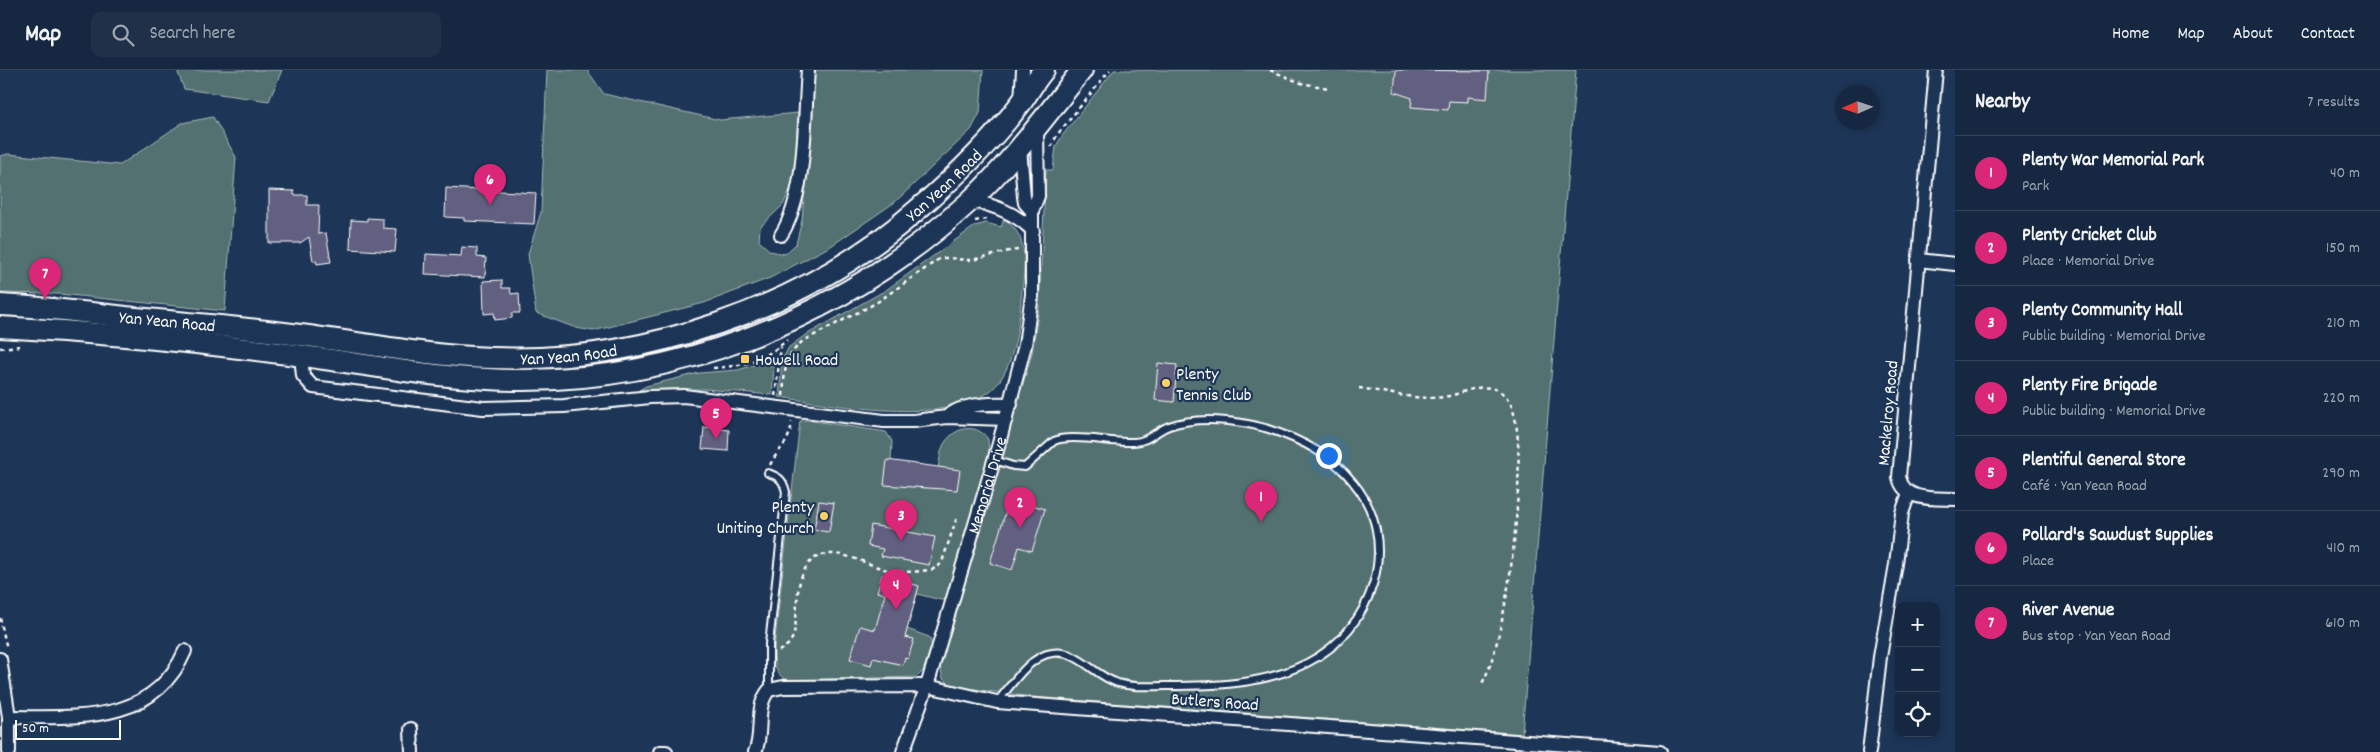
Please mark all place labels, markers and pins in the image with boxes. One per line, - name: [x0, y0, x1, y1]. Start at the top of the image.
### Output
- pin: 6: [474, 164, 506, 205]
- pin: 7: [29, 258, 61, 299]
- place label: Howell Road: [755, 349, 838, 374]
- marker: Howell Road: [739, 353, 751, 365]
- place label: Plenty Tennis Club: [1176, 363, 1252, 409]
- marker: Plenty Tennis Club: [1160, 377, 1172, 389]
- pin: 5: [700, 398, 732, 439]
- pin: 1: [1245, 481, 1277, 522]
- pin: 2: [1004, 487, 1036, 528]
- place label: Plenty Uniting Church: [716, 496, 815, 542]
- pin: 3: [885, 500, 917, 541]
- marker: Plenty Uniting Church: [818, 510, 830, 522]
- pin: 4: [880, 569, 912, 610]

